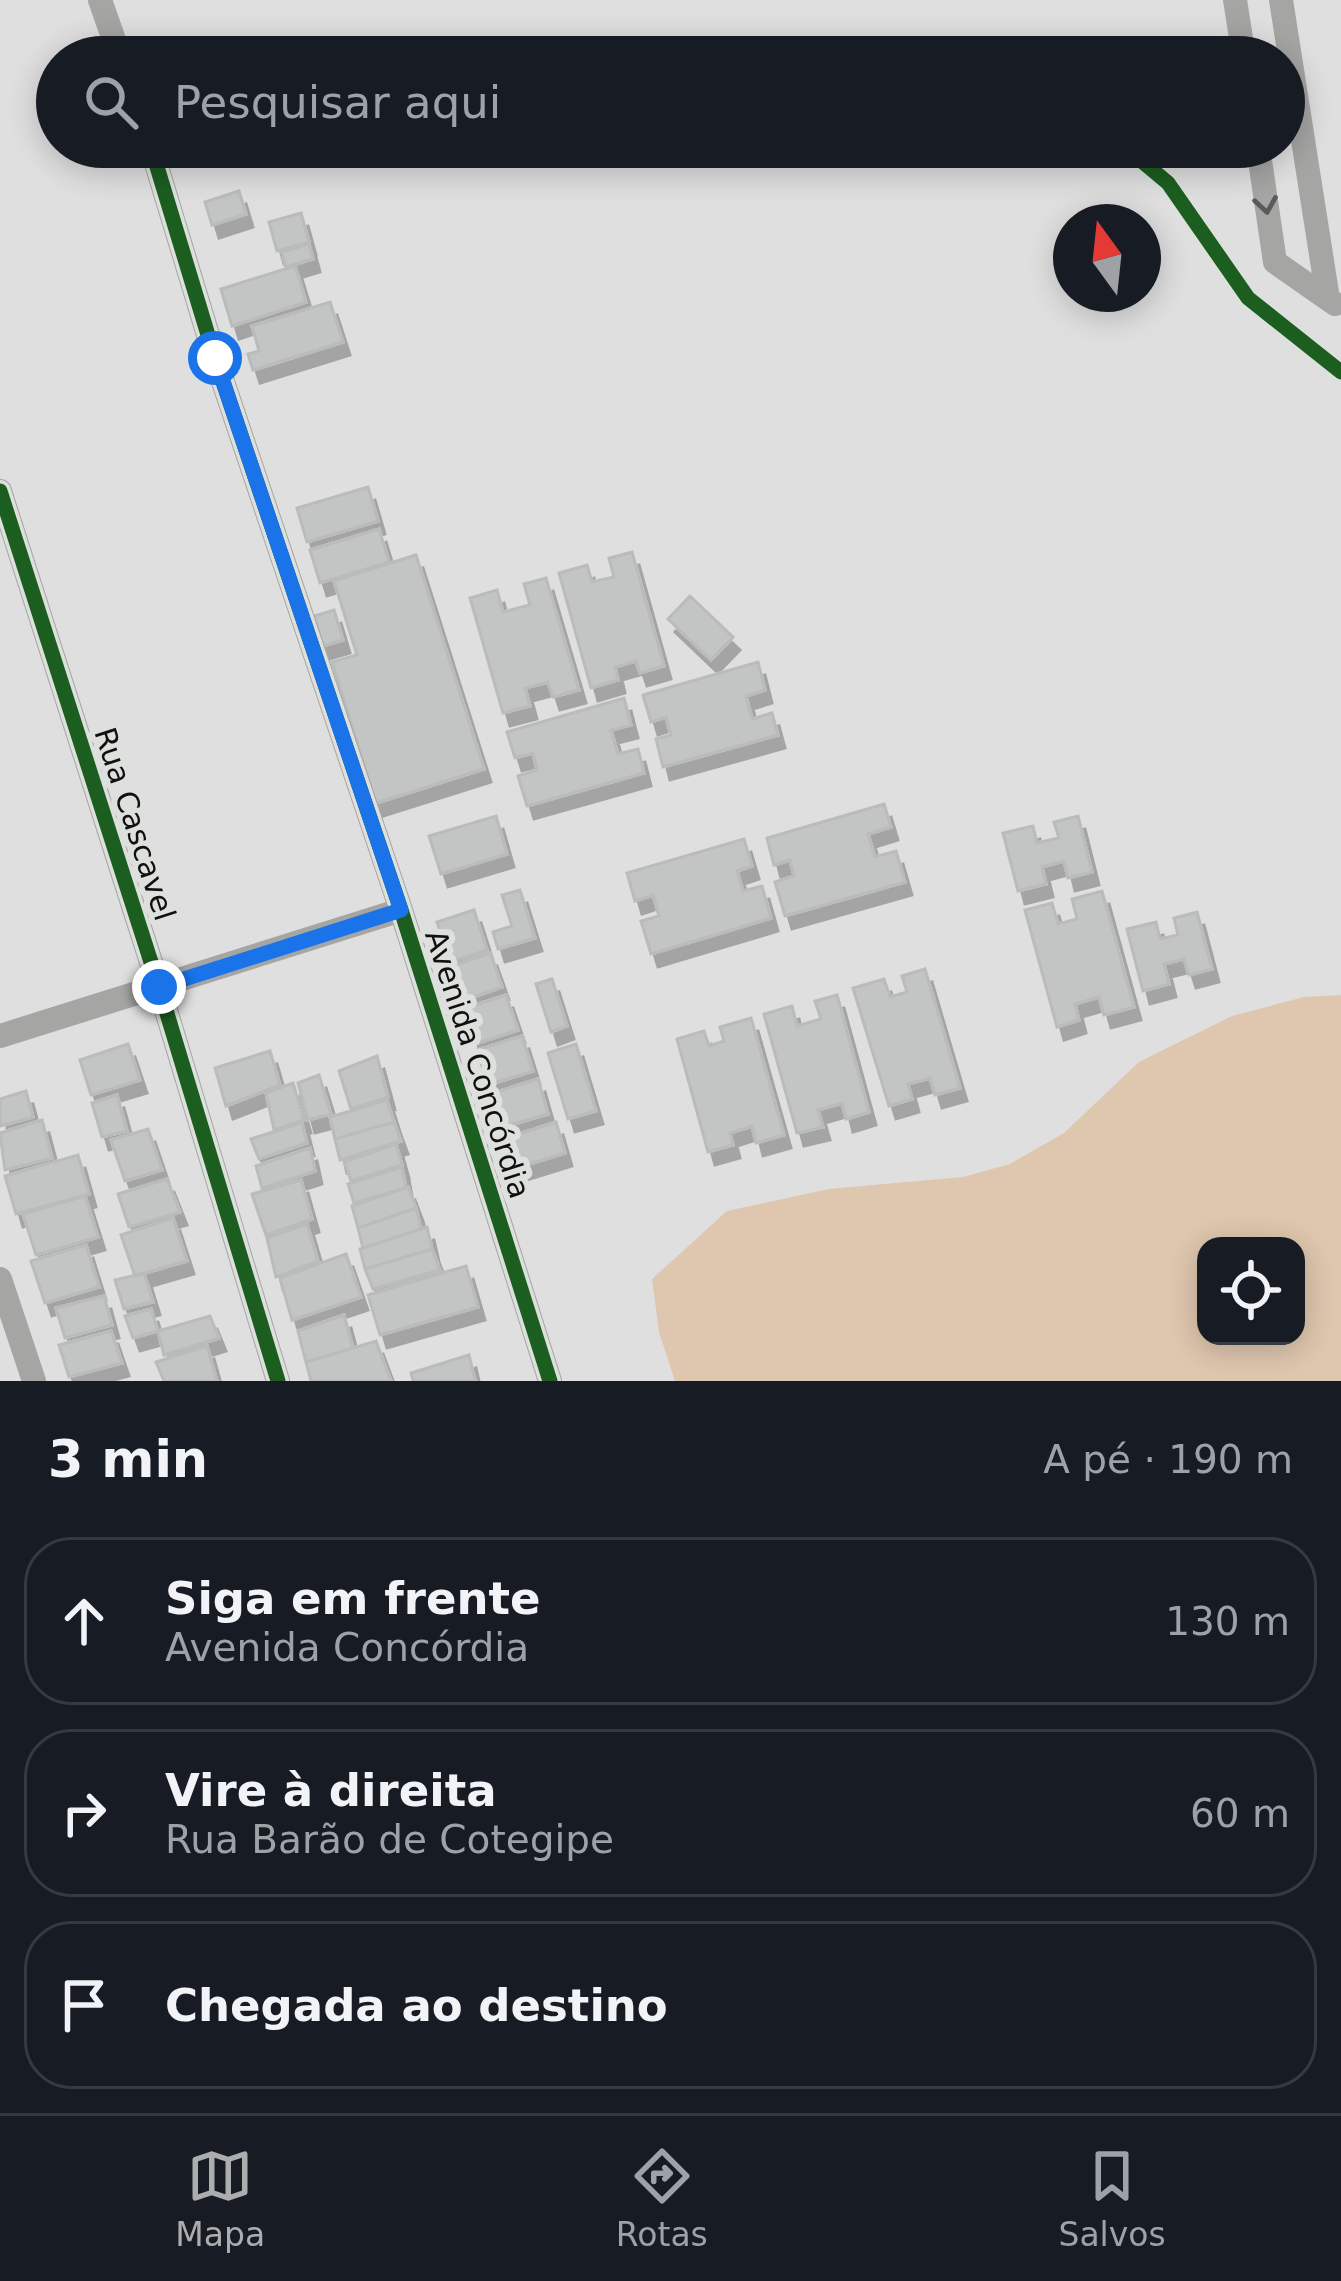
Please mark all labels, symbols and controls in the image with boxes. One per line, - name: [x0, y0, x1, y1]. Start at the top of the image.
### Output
- search box: [36, 36, 1305, 168]
- icon: search: [78, 69, 144, 135]
- text: Pesquisar aqui: [174, 76, 501, 129]
- one-way arrow: [1253, 194, 1278, 214]
- north arrow: [1053, 204, 1161, 312]
- route start: [188, 331, 242, 385]
- street label: Rua Cascavel: [87, 723, 183, 925]
- street label: Avenida Concórdia: [418, 925, 538, 1203]
- route end: [132, 960, 186, 1014]
- map controls: [1197, 1237, 1305, 1345]
- button: locate: [1197, 1237, 1305, 1345]
- text: 3 min: [48, 1430, 208, 1489]
- text: A pé · 190 m: [1043, 1437, 1293, 1482]
- text: Siga em frente: [165, 1572, 541, 1625]
- icon: ahead: [51, 1588, 117, 1654]
- text: 130 m: [1165, 1599, 1290, 1644]
- text: Avenida Concórdia: [165, 1625, 529, 1670]
- text: Vire à direita: [165, 1764, 497, 1817]
- icon: right: [51, 1780, 117, 1846]
- text: 60 m: [1190, 1791, 1290, 1836]
- text: Rua Barão de Cotegipe: [165, 1817, 614, 1862]
- icon: arrive: [51, 1972, 117, 2038]
- text: Chegada ao destino: [165, 1979, 668, 2032]
- tab: Mapa: [175, 2143, 265, 2254]
- tab: Rotas: [616, 2143, 708, 2254]
- tab: Salvos: [1058, 2143, 1166, 2254]

